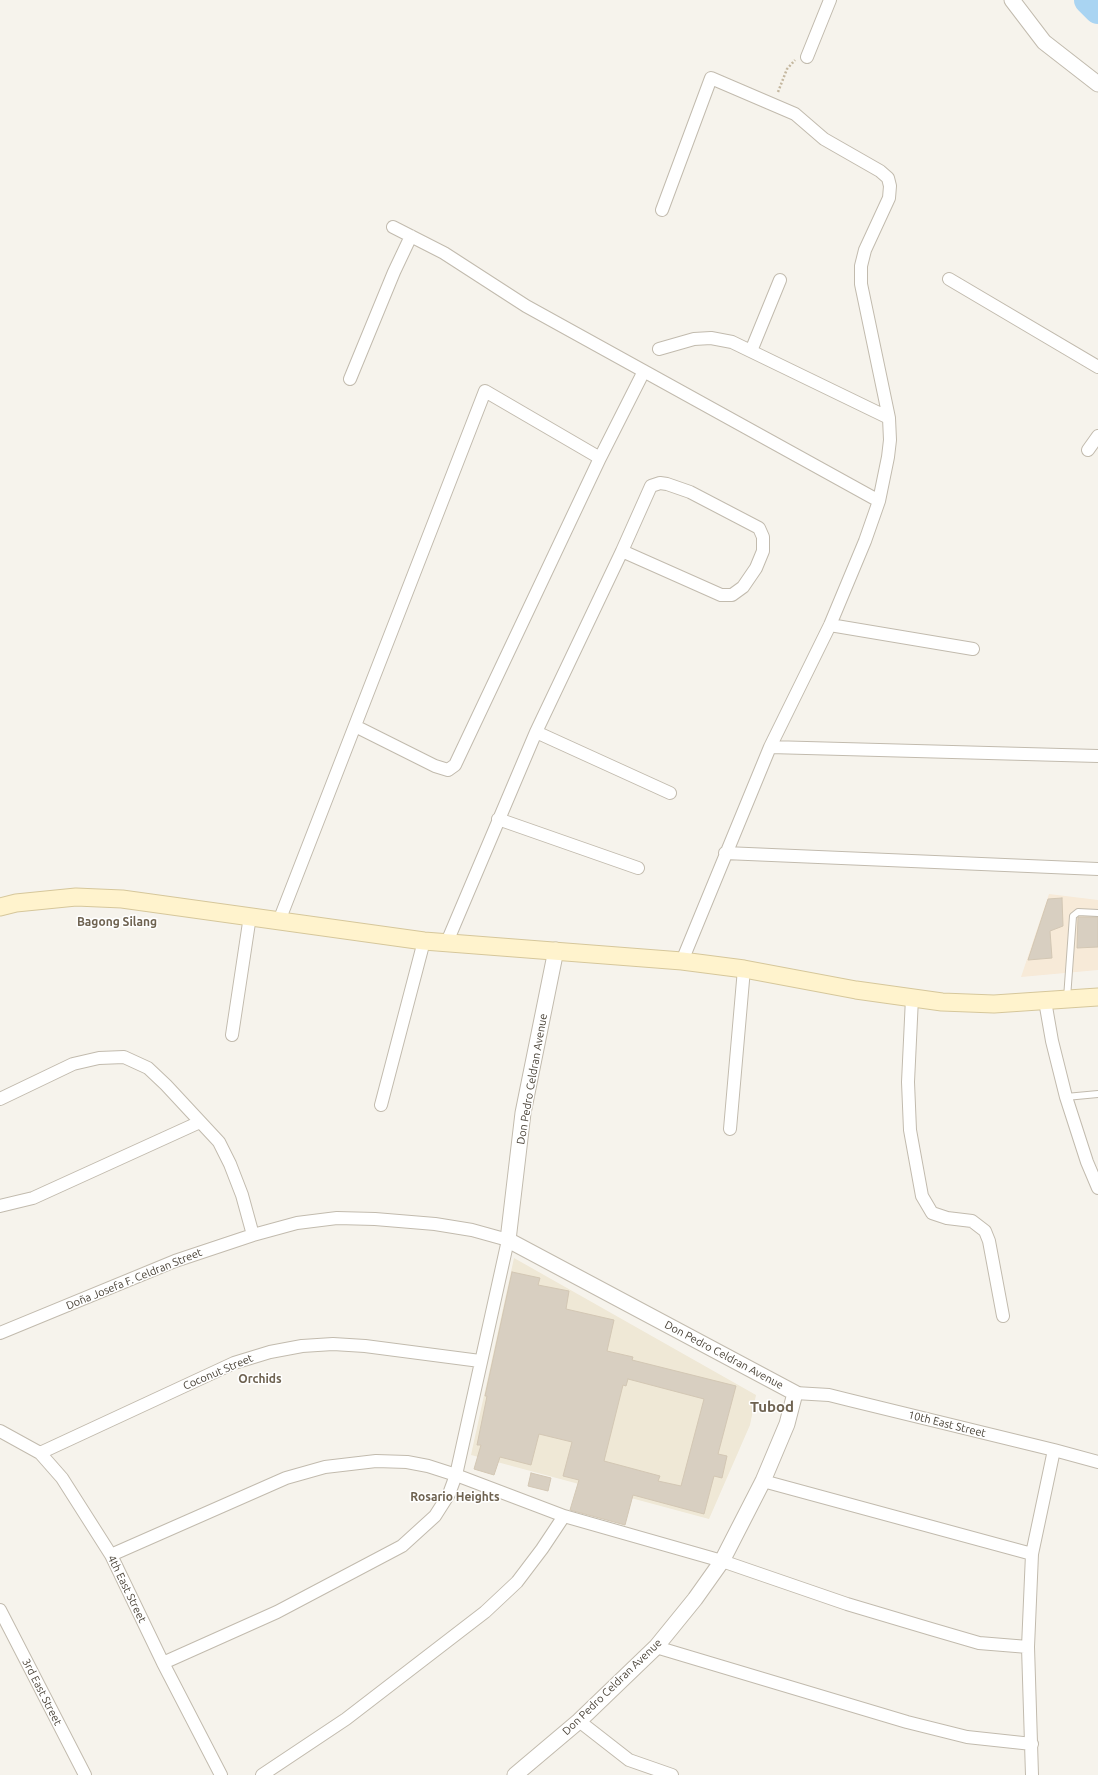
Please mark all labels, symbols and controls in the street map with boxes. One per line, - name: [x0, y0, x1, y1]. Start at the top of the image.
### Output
- district label: Bagong Silang: [77, 915, 157, 929]
- street label: Don Pedro Celdran Avenue: [514, 1012, 550, 1146]
- street label: Doña Josefa F. Celdran Street: [64, 1246, 204, 1312]
- street label: Don Pedro Celdran Avenue: [662, 1318, 786, 1392]
- street label: Coconut Street: [181, 1351, 255, 1393]
- district label: Orchids: [238, 1372, 282, 1386]
- district label: Tubod: [750, 1398, 794, 1416]
- street label: 10th East Street: [907, 1408, 987, 1440]
- district label: Rosario Heights: [410, 1490, 500, 1504]
- street label: 4th East Street: [105, 1553, 149, 1625]
- street label: Don Pedro Celdran Avenue: [560, 1636, 664, 1738]
- street label: 3rd East Street: [19, 1656, 65, 1728]

